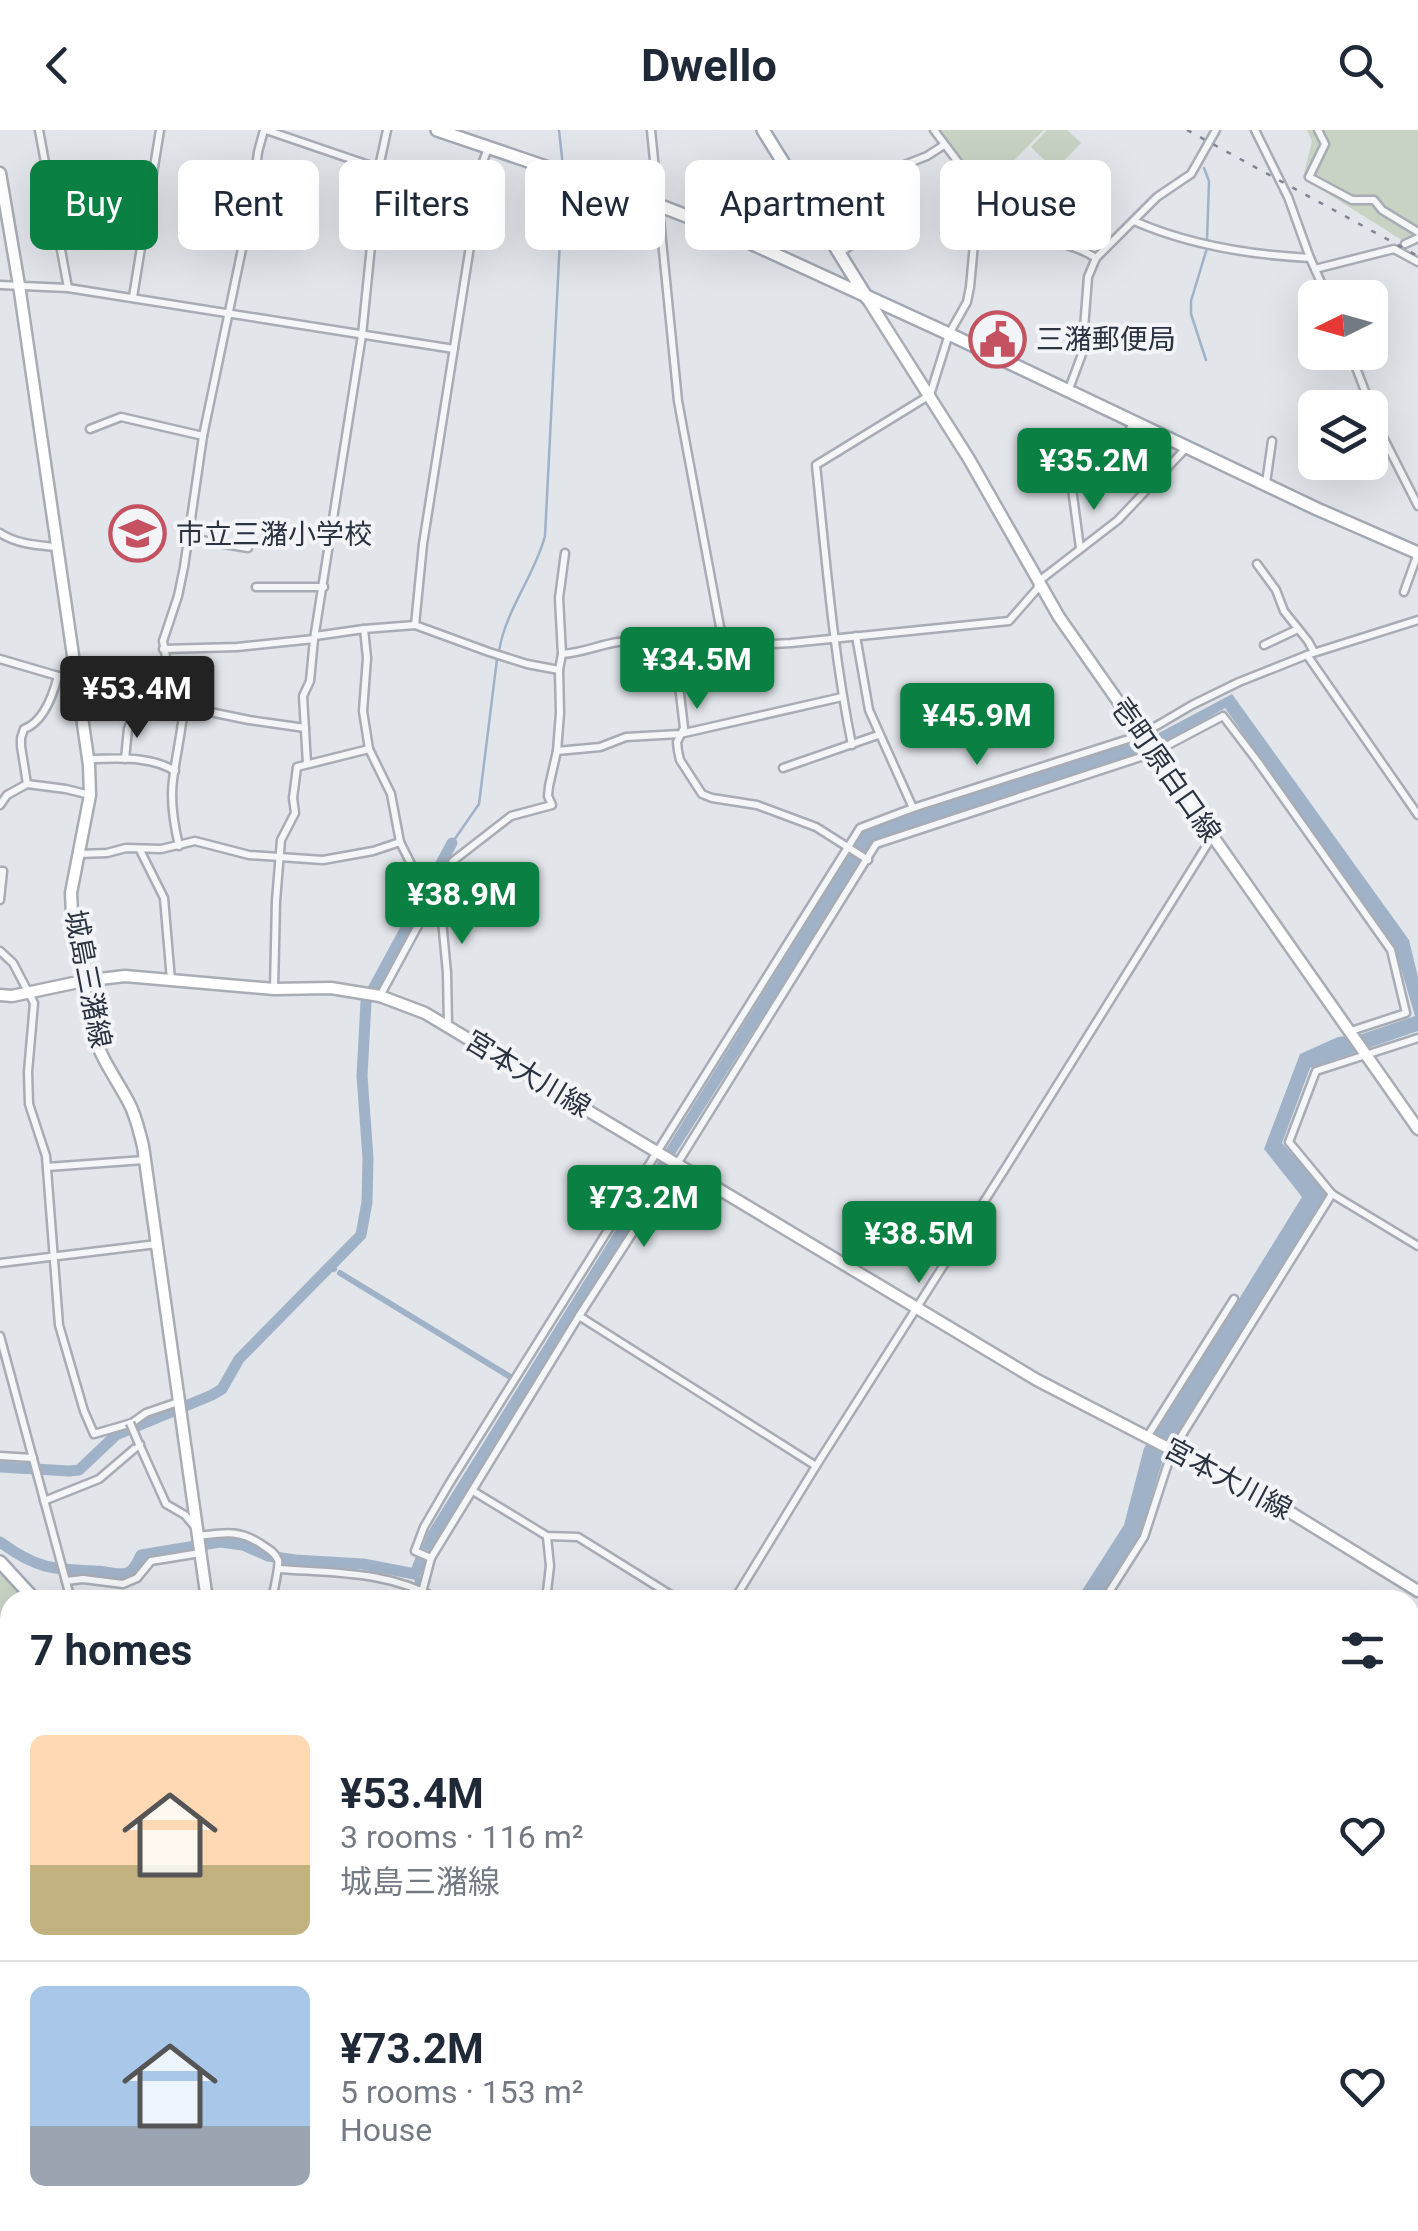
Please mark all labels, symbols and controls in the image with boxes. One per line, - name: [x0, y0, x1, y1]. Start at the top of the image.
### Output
- icon: back: [30, 38, 85, 93]
- icon: search: [1333, 38, 1388, 93]
- text: Dwello: [641, 39, 777, 92]
- chip: Buy: [30, 160, 158, 250]
- chip: Rent: [178, 160, 319, 250]
- chip: Filters: [339, 160, 505, 250]
- chip: New: [525, 160, 665, 250]
- chip: Apartment: [685, 160, 920, 250]
- chip: House: [940, 160, 1111, 250]
- north arrow: [1298, 280, 1388, 370]
- map controls: [1298, 280, 1388, 480]
- public building icon: 三潴郵便局: [967, 309, 1027, 369]
- place label: 三潴郵便局: [1036, 323, 1176, 356]
- button: layers: [1298, 390, 1388, 480]
- pin: ¥35.2M: [1013, 428, 1175, 513]
- text: ¥35.2M: [1039, 441, 1149, 479]
- school or university icon: 市立三潴小学校: [107, 504, 167, 564]
- place label: 市立三潴小学校: [176, 518, 372, 551]
- pin: ¥34.5M: [616, 627, 778, 712]
- text: ¥34.5M: [642, 640, 752, 678]
- pin: ¥53.4M: [56, 656, 218, 741]
- text: ¥53.4M: [82, 669, 192, 707]
- pin: ¥45.9M: [896, 683, 1058, 768]
- street label: 壱町原白口線: [1104, 692, 1228, 848]
- text: ¥45.9M: [922, 696, 1032, 734]
- pin: ¥38.9M: [381, 862, 543, 947]
- text: ¥38.9M: [407, 875, 517, 913]
- street label: 城島三潴線: [58, 907, 118, 1051]
- street label: 宮本大川線: [459, 1024, 597, 1124]
- pin: ¥73.2M: [563, 1165, 725, 1250]
- text: ¥73.2M: [589, 1178, 699, 1216]
- pin: ¥38.5M: [838, 1201, 1000, 1286]
- text: ¥38.5M: [864, 1214, 974, 1252]
- street label: 宮本大川線: [1158, 1432, 1298, 1526]
- icon: filters: [1335, 1623, 1390, 1678]
- text: 7 homes: [30, 1626, 192, 1675]
- text: ¥53.4M: [340, 1769, 484, 1818]
- icon: home: [110, 1775, 230, 1895]
- icon: heart: [1335, 1808, 1390, 1863]
- text: 3 rooms · 116 m²: [340, 1818, 583, 1856]
- text: 城島三潴線: [340, 1863, 500, 1901]
- text: ¥73.2M: [340, 2024, 484, 2073]
- icon: home: [110, 2026, 230, 2146]
- icon: heart: [1335, 2059, 1390, 2114]
- text: 5 rooms · 153 m²: [340, 2073, 583, 2111]
- text: House: [340, 2111, 432, 2149]

